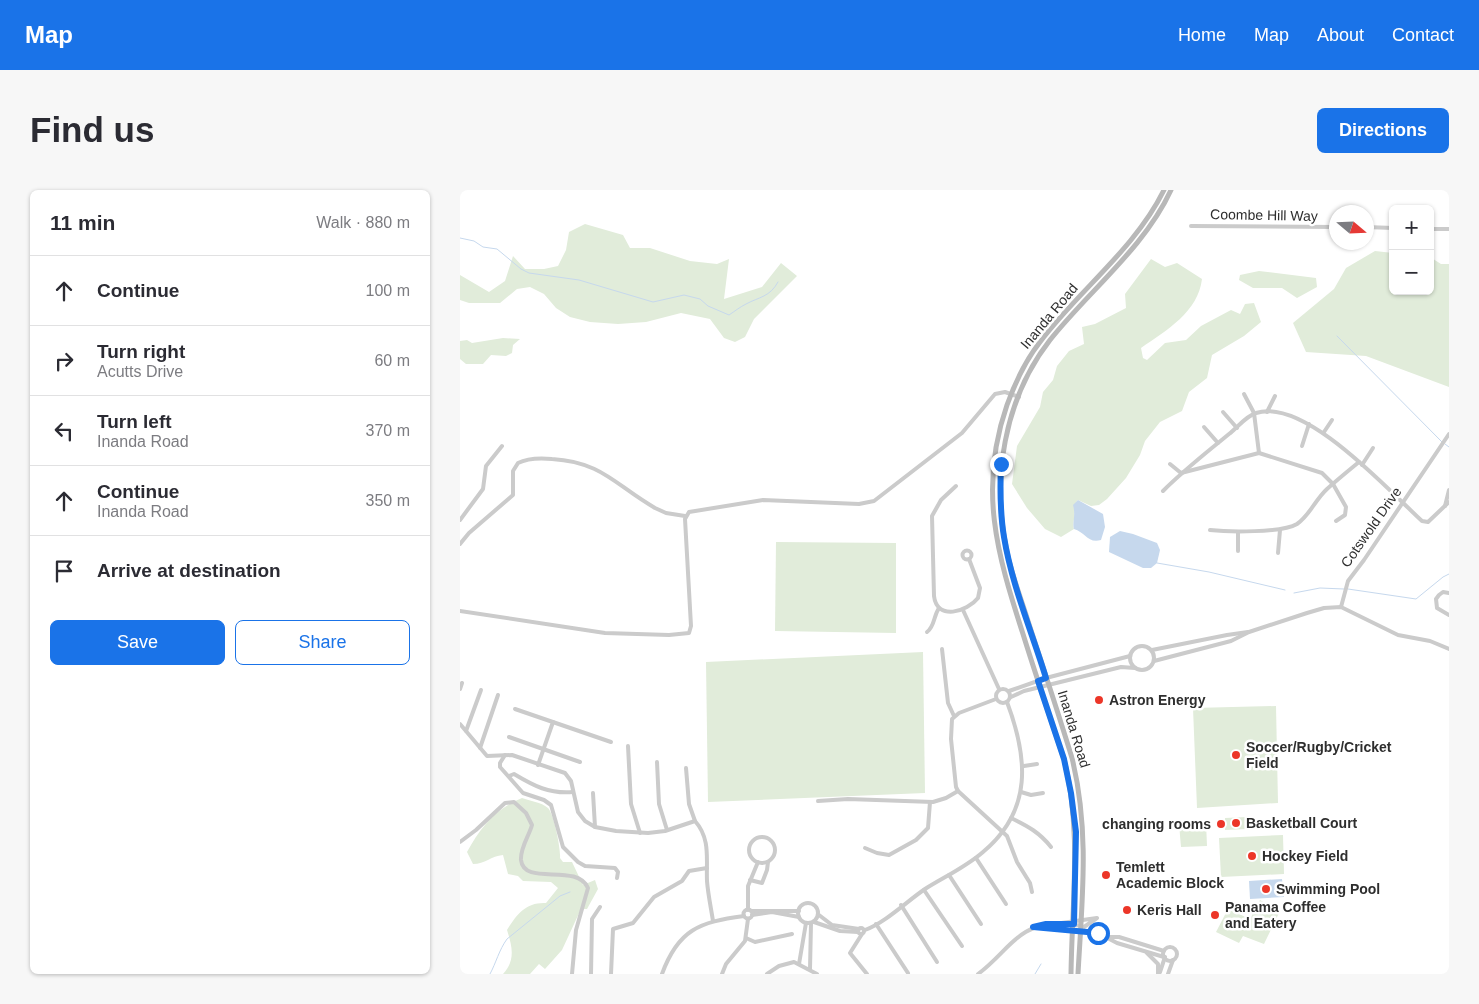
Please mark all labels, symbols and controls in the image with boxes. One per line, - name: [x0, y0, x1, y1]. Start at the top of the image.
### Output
- text: Map: [25, 21, 73, 48]
- text: Home: [1178, 25, 1226, 45]
- text: Map: [1254, 25, 1289, 45]
- text: About: [1317, 25, 1364, 45]
- text: Contact: [1392, 25, 1454, 45]
- button: Directions: [1317, 108, 1449, 153]
- text: Find us: [30, 110, 154, 149]
- north arrow: [1329, 205, 1374, 250]
- map controls: [1389, 205, 1434, 295]
- button: +: [1389, 205, 1434, 250]
- street label: Coombe Hill Way: [1210, 206, 1318, 224]
- text: 11 min: [50, 211, 115, 234]
- text: Walk · 880 m: [316, 214, 410, 231]
- button: −: [1389, 250, 1434, 295]
- icon: ahead: [50, 277, 78, 305]
- text: Continue: [97, 280, 179, 301]
- street label: Inanda Road: [1017, 280, 1081, 352]
- text: 100 m: [366, 282, 410, 299]
- text: Turn right: [97, 341, 185, 362]
- icon: right: [50, 347, 78, 375]
- text: 60 m: [374, 352, 410, 369]
- text: Acutts Drive: [97, 363, 183, 380]
- text: Turn left: [97, 411, 172, 432]
- icon: left: [50, 417, 78, 445]
- text: 370 m: [366, 422, 410, 439]
- text: Inanda Road: [97, 433, 189, 450]
- route end: [990, 453, 1013, 476]
- text: Continue: [97, 481, 179, 502]
- street label: Cotswold Drive: [1337, 484, 1405, 570]
- icon: ahead: [50, 487, 78, 515]
- text: 350 m: [366, 492, 410, 509]
- text: Inanda Road: [97, 503, 189, 520]
- icon: arrive: [50, 557, 78, 585]
- text: Arrive at destination: [97, 560, 281, 581]
- button: Save: [50, 620, 225, 665]
- button: Share: [235, 620, 410, 665]
- street label: Inanda Road: [1055, 688, 1093, 770]
- place label: Astron Energy: [1109, 692, 1206, 708]
- marker: Astron Energy: [1093, 694, 1105, 706]
- place label: Soccer/Rugby/Cricket Field: [1246, 739, 1392, 771]
- marker: Soccer/Rugby/Cricket Field: [1230, 749, 1242, 761]
- place label: Basketball Court: [1246, 815, 1358, 831]
- place label: changing rooms: [1102, 816, 1211, 832]
- marker: Basketball Court: [1230, 817, 1242, 829]
- marker: changing rooms: [1215, 818, 1227, 830]
- place label: Hockey Field: [1262, 848, 1348, 864]
- marker: Hockey Field: [1246, 850, 1258, 862]
- place label: Temlett Academic Block: [1116, 859, 1224, 891]
- marker: Temlett Academic Block: [1100, 869, 1112, 881]
- place label: Swimming Pool: [1276, 881, 1380, 897]
- marker: Swimming Pool: [1260, 883, 1272, 895]
- place label: Panama Coffee and Eatery: [1225, 899, 1326, 931]
- place label: Keris Hall: [1137, 902, 1202, 918]
- marker: Keris Hall: [1121, 904, 1133, 916]
- marker: Panama Coffee and Eatery: [1209, 909, 1221, 921]
- route start: [1087, 922, 1110, 945]

